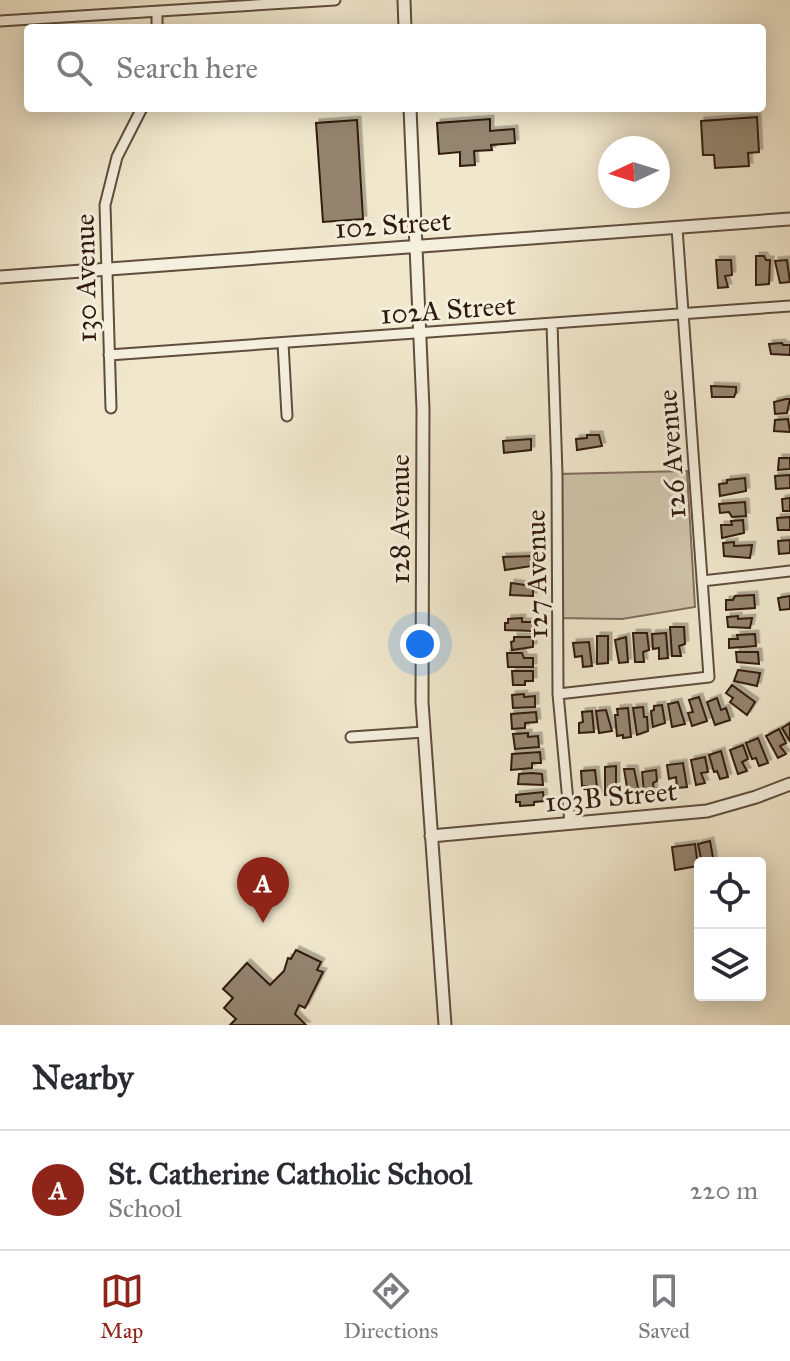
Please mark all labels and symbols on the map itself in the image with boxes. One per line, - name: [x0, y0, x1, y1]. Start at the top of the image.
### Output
- north arrow: [598, 136, 670, 208]
- street label: 102 Street: [334, 203, 453, 246]
- street label: 130 Avenue: [67, 213, 104, 343]
- street label: 102A Street: [379, 287, 517, 332]
- street label: 126 Avenue: [650, 388, 693, 520]
- street label: 128 Avenue: [382, 454, 417, 584]
- street label: 127 Avenue: [518, 509, 555, 639]
- your location: [400, 624, 440, 664]
- street label: 103B Street: [543, 773, 679, 820]
- pin: A: [237, 857, 289, 923]

